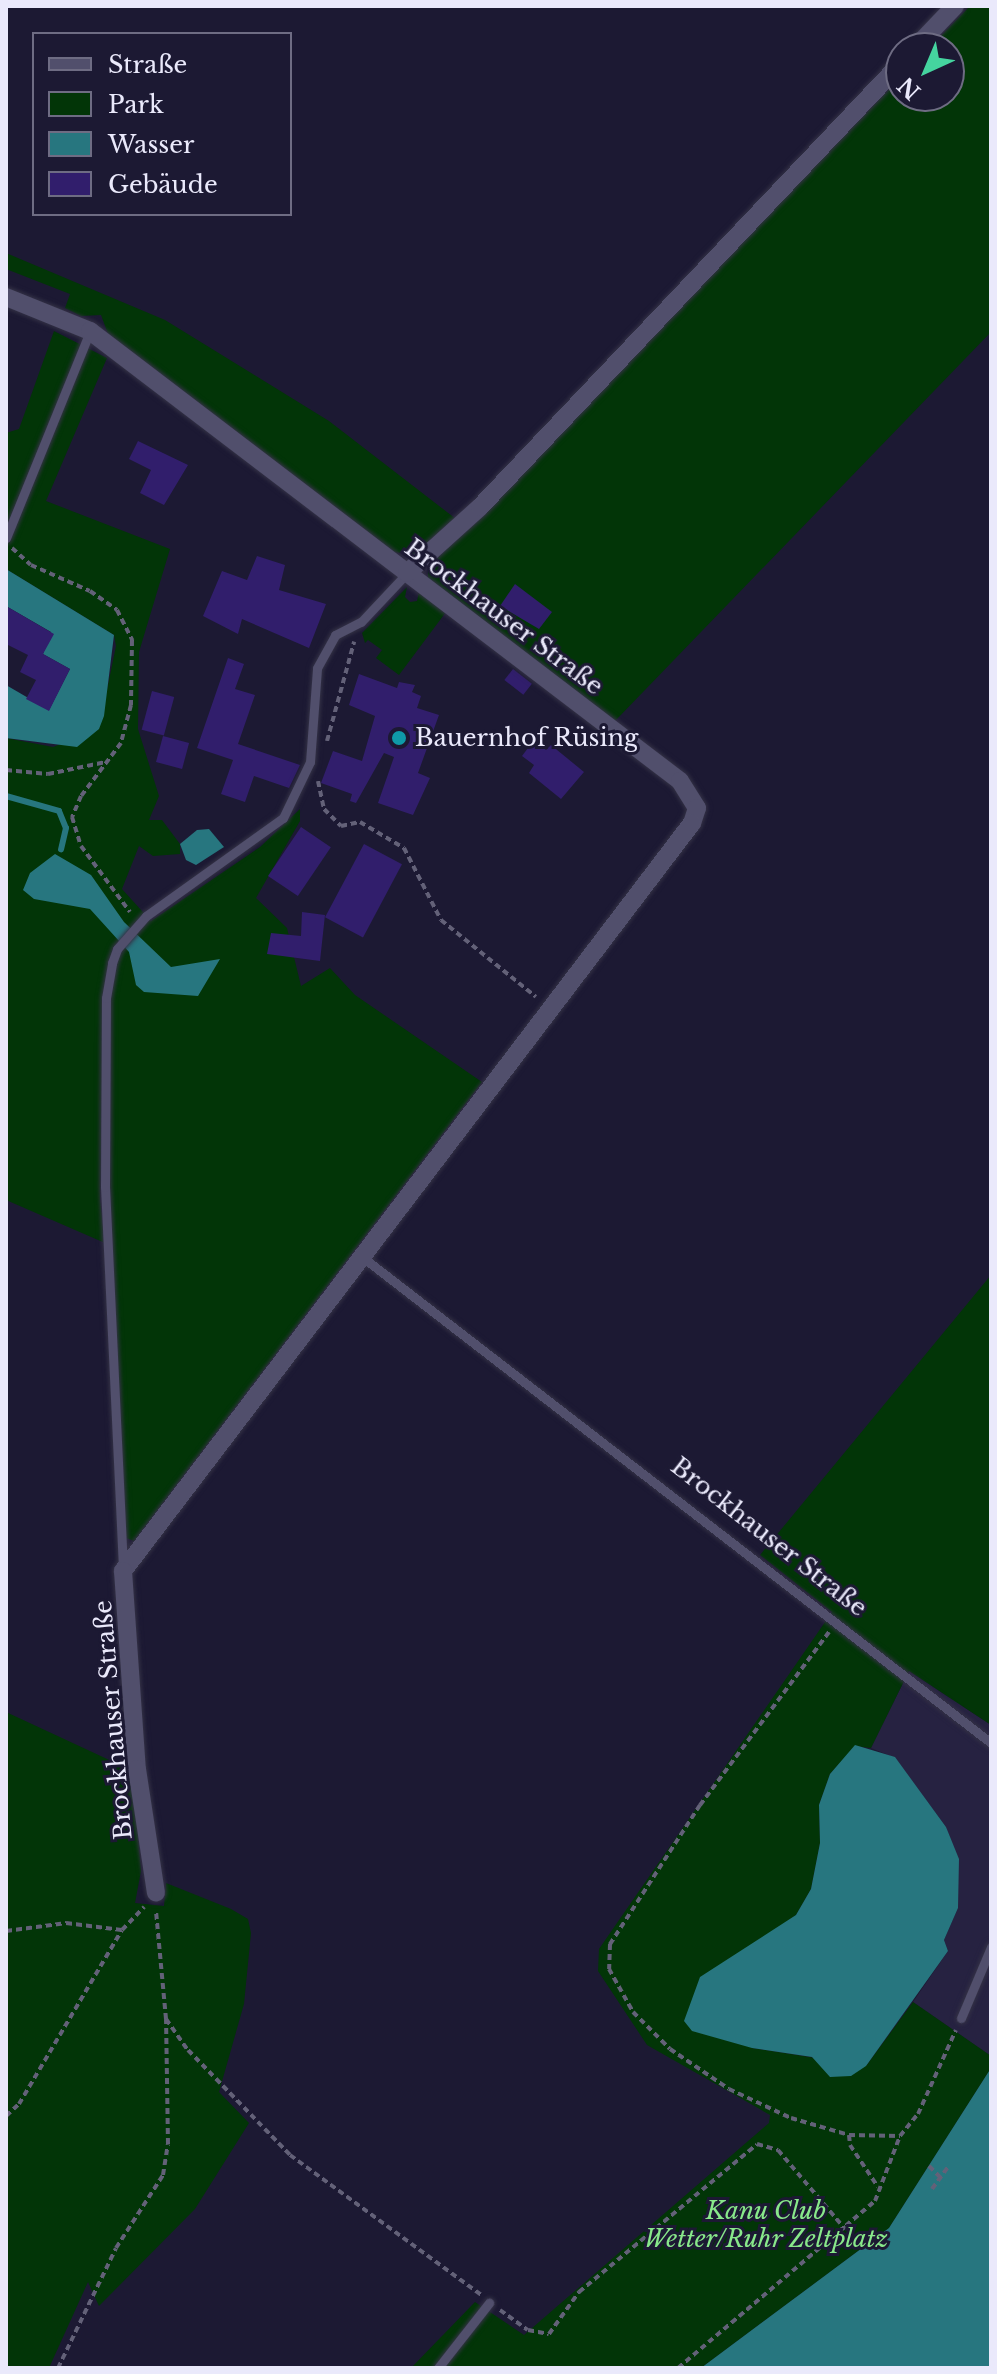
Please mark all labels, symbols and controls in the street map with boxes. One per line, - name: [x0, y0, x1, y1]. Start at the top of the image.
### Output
- legend: [32, 32, 292, 216]
- north arrow: [885, 32, 965, 112]
- text: Straße: [108, 50, 187, 79]
- text: N: [893, 71, 926, 105]
- text: Park: [108, 90, 164, 119]
- text: Wasser: [108, 130, 194, 159]
- text: Gebäude: [108, 170, 218, 199]
- street label: Brockhauser Straße: [399, 533, 609, 701]
- place label: Bauernhof Rüsing: [415, 724, 638, 752]
- marker: Bauernhof Rüsing: [390, 729, 408, 747]
- street label: Brockhauser Straße: [665, 1451, 873, 1623]
- street label: Brockhauser Straße: [88, 1599, 138, 1841]
- park label: Kanu Club Wetter/Ruhr Zeltplatz: [644, 2197, 888, 2253]

